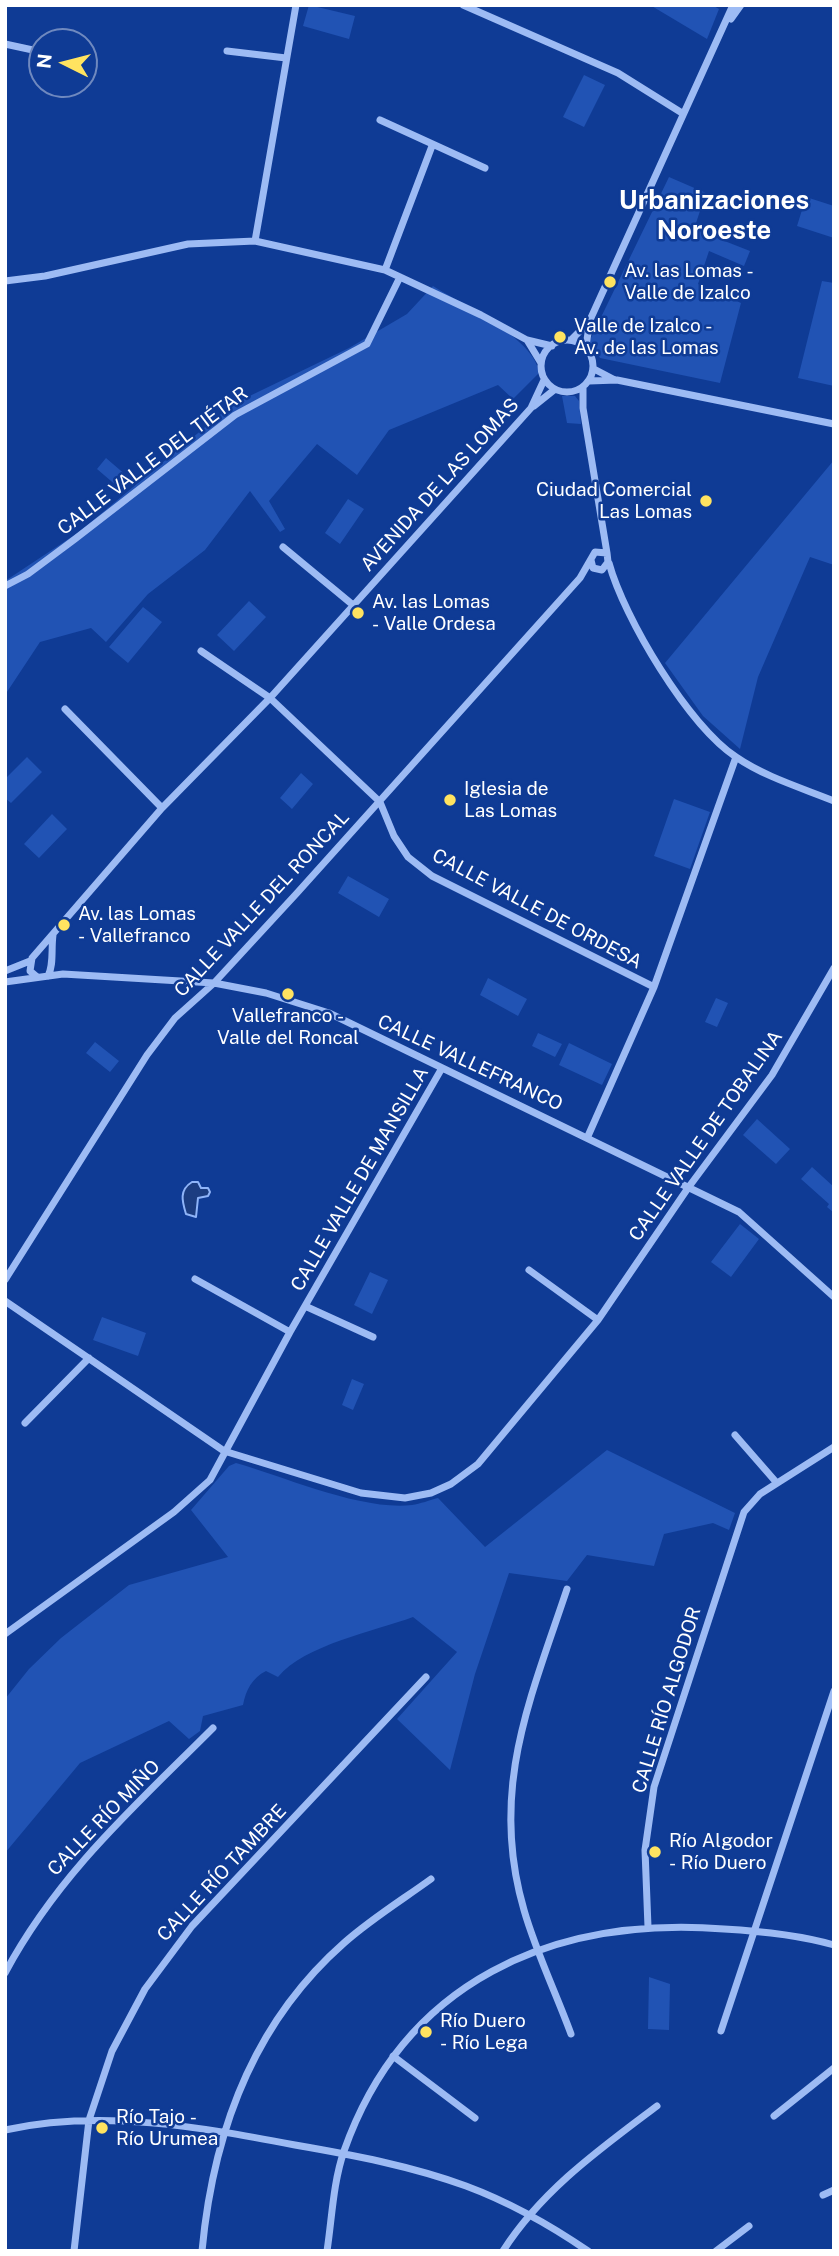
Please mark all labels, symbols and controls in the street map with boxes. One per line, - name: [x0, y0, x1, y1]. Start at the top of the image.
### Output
- north arrow: [28, 28, 98, 98]
- text: N: [32, 52, 56, 70]
- district label: Urbanizaciones Noroeste: [619, 185, 809, 246]
- place label: Av. las Lomas - Valle de Izalco: [624, 260, 754, 304]
- marker: Av. las Lomas - Valle de Izalco: [602, 274, 618, 290]
- place label: Valle de Izalco - Av. de las Lomas: [574, 315, 719, 359]
- marker: Valle de Izalco - Av. de las Lomas: [552, 329, 568, 345]
- street label: CALLE VALLE DEL TIÉTAR: [53, 382, 253, 540]
- street label: AVENIDA DE LAS LOMAS: [356, 394, 524, 576]
- place label: Ciudad Comercial Las Lomas: [536, 479, 692, 523]
- marker: Ciudad Comercial Las Lomas: [698, 493, 714, 509]
- place label: Av. las Lomas - Valle Ordesa: [372, 591, 496, 635]
- marker: Av. las Lomas - Valle Ordesa: [350, 605, 366, 621]
- place label: Iglesia de Las Lomas: [464, 778, 557, 822]
- marker: Iglesia de Las Lomas: [442, 792, 458, 808]
- street label: CALLE VALLE DEL RONCAL: [170, 806, 354, 1002]
- street label: CALLE VALLE DE ORDESA: [428, 844, 646, 974]
- place label: Av. las Lomas - Vallefranco: [78, 903, 196, 947]
- marker: Av. las Lomas - Vallefranco: [56, 917, 72, 933]
- marker: Vallefranco - Valle del Roncal: [280, 986, 296, 1002]
- place label: Vallefranco - Valle del Roncal: [217, 1005, 359, 1049]
- street label: CALLE VALLEFRANCO: [374, 1010, 566, 1116]
- street label: CALLE VALLE DE TOBALINA: [624, 1026, 788, 1246]
- street label: CALLE VALLE DE MANSILLA: [286, 1063, 434, 1295]
- street label: CALLE RÍO ALGODOR: [628, 1604, 706, 1796]
- street label: CALLE RÍO MIÑO: [43, 1755, 165, 1881]
- street label: CALLE RÍO TAMBRE: [153, 1800, 291, 1946]
- place label: Río Algodor - Río Duero: [669, 1830, 773, 1874]
- marker: Río Algodor - Río Duero: [647, 1844, 663, 1860]
- place label: Río Duero - Río Lega: [440, 2010, 528, 2054]
- marker: Río Duero - Río Lega: [418, 2024, 434, 2040]
- place label: Río Tajo - Río Urumea: [116, 2106, 218, 2150]
- marker: Río Tajo - Río Urumea: [94, 2120, 110, 2136]

